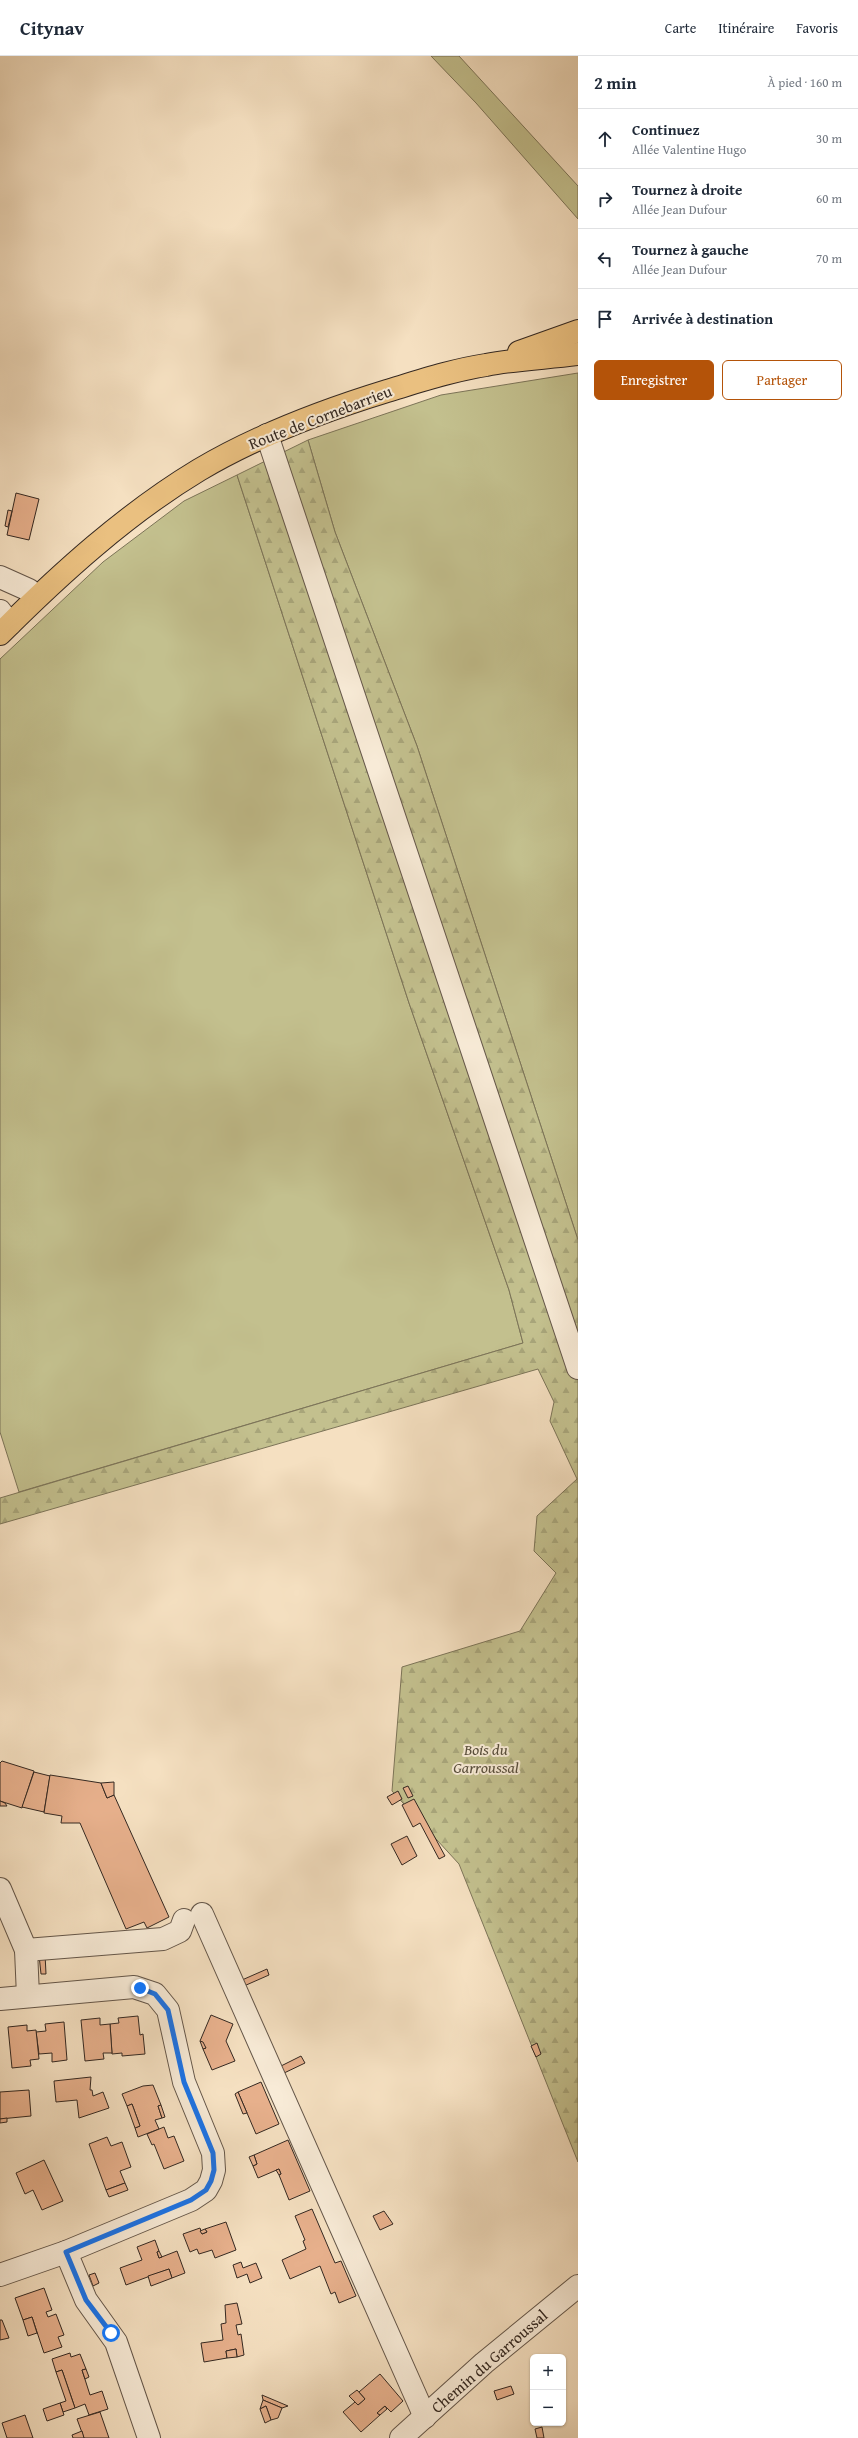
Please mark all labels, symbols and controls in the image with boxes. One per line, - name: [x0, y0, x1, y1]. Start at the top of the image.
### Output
- text: Citynav: [20, 14, 84, 42]
- text: Carte: [665, 18, 696, 38]
- text: Itinéraire: [718, 18, 774, 38]
- text: Favoris: [796, 18, 838, 38]
- text: 2 min: [594, 70, 636, 95]
- text: À pied · 160 m: [767, 73, 842, 92]
- text: Continuez: [632, 119, 700, 140]
- icon: ahead: [594, 128, 616, 150]
- text: 30 m: [816, 129, 842, 148]
- text: Allée Valentine Hugo: [632, 140, 746, 159]
- text: Tournez à droite: [632, 179, 742, 200]
- icon: right: [594, 188, 616, 210]
- text: 60 m: [816, 189, 842, 208]
- text: Allée Jean Dufour: [632, 200, 727, 219]
- text: Tournez à gauche: [632, 239, 749, 260]
- icon: left: [594, 248, 616, 270]
- text: 70 m: [816, 249, 842, 268]
- text: Allée Jean Dufour: [632, 260, 727, 279]
- icon: arrive: [594, 308, 616, 330]
- text: Arrivée à destination: [632, 308, 773, 329]
- button: Enregistrer: [594, 360, 714, 400]
- button: Partager: [722, 360, 842, 400]
- street label: Route de Cornebarrieu: [245, 378, 396, 455]
- park label: Bois du Garroussal: [453, 1737, 519, 1779]
- route end: [131, 1979, 149, 1997]
- street label: Chemin du Garroussal: [425, 2303, 553, 2418]
- route start: [102, 2324, 120, 2342]
- map controls: [530, 2354, 566, 2426]
- button: +: [530, 2354, 566, 2390]
- button: −: [530, 2390, 566, 2426]

